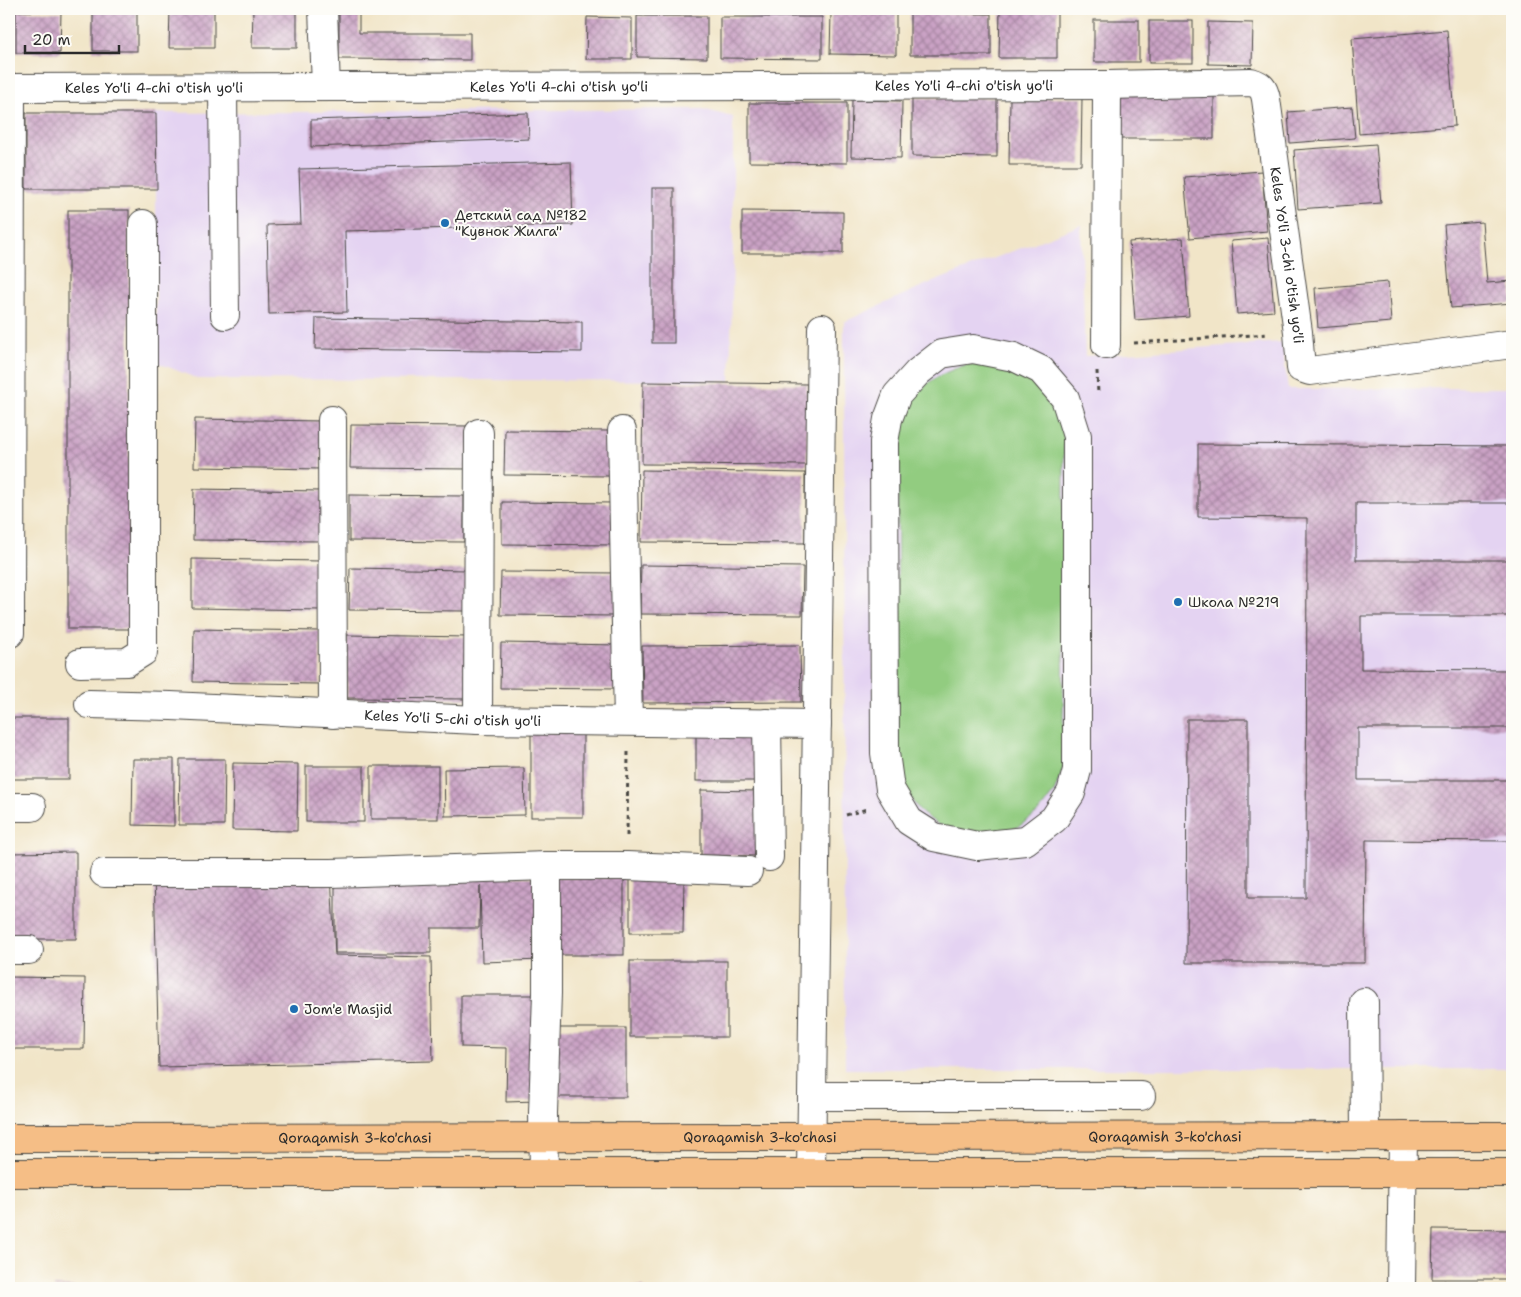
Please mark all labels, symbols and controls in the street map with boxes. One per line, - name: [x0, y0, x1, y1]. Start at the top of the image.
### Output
- scale bar: [25, 22, 119, 54]
- text: 20 m: [32, 30, 71, 50]
- street label: Keles Yo'li 4-chi o'tish yo'li: [875, 76, 1053, 95]
- street label: Keles Yo'li 4-chi o'tish yo'li: [470, 77, 648, 96]
- street label: Keles Yo'li 4-chi o'tish yo'li: [65, 78, 243, 97]
- street label: Keles Yo'li 3-chi o'tish yo'li: [1266, 166, 1308, 344]
- place label: Детский сад №182 "Кувнок Жилга": [455, 206, 587, 240]
- marker: Детский сад №182 "Кувнок Жилга": [439, 217, 451, 229]
- place label: Школа №219: [1188, 593, 1279, 611]
- marker: Школа №219: [1172, 596, 1184, 608]
- street label: Keles Yo'li 5-chi o'tish yo'li: [364, 706, 541, 730]
- place label: Jom'e Masjid: [304, 1000, 392, 1018]
- marker: Jom'e Masjid: [288, 1003, 300, 1015]
- street label: Qoraqamish 3-ko'chasi: [1088, 1127, 1242, 1146]
- street label: Qoraqamish 3-ko'chasi: [278, 1128, 432, 1147]
- street label: Qoraqamish 3-ko'chasi: [683, 1128, 837, 1146]

